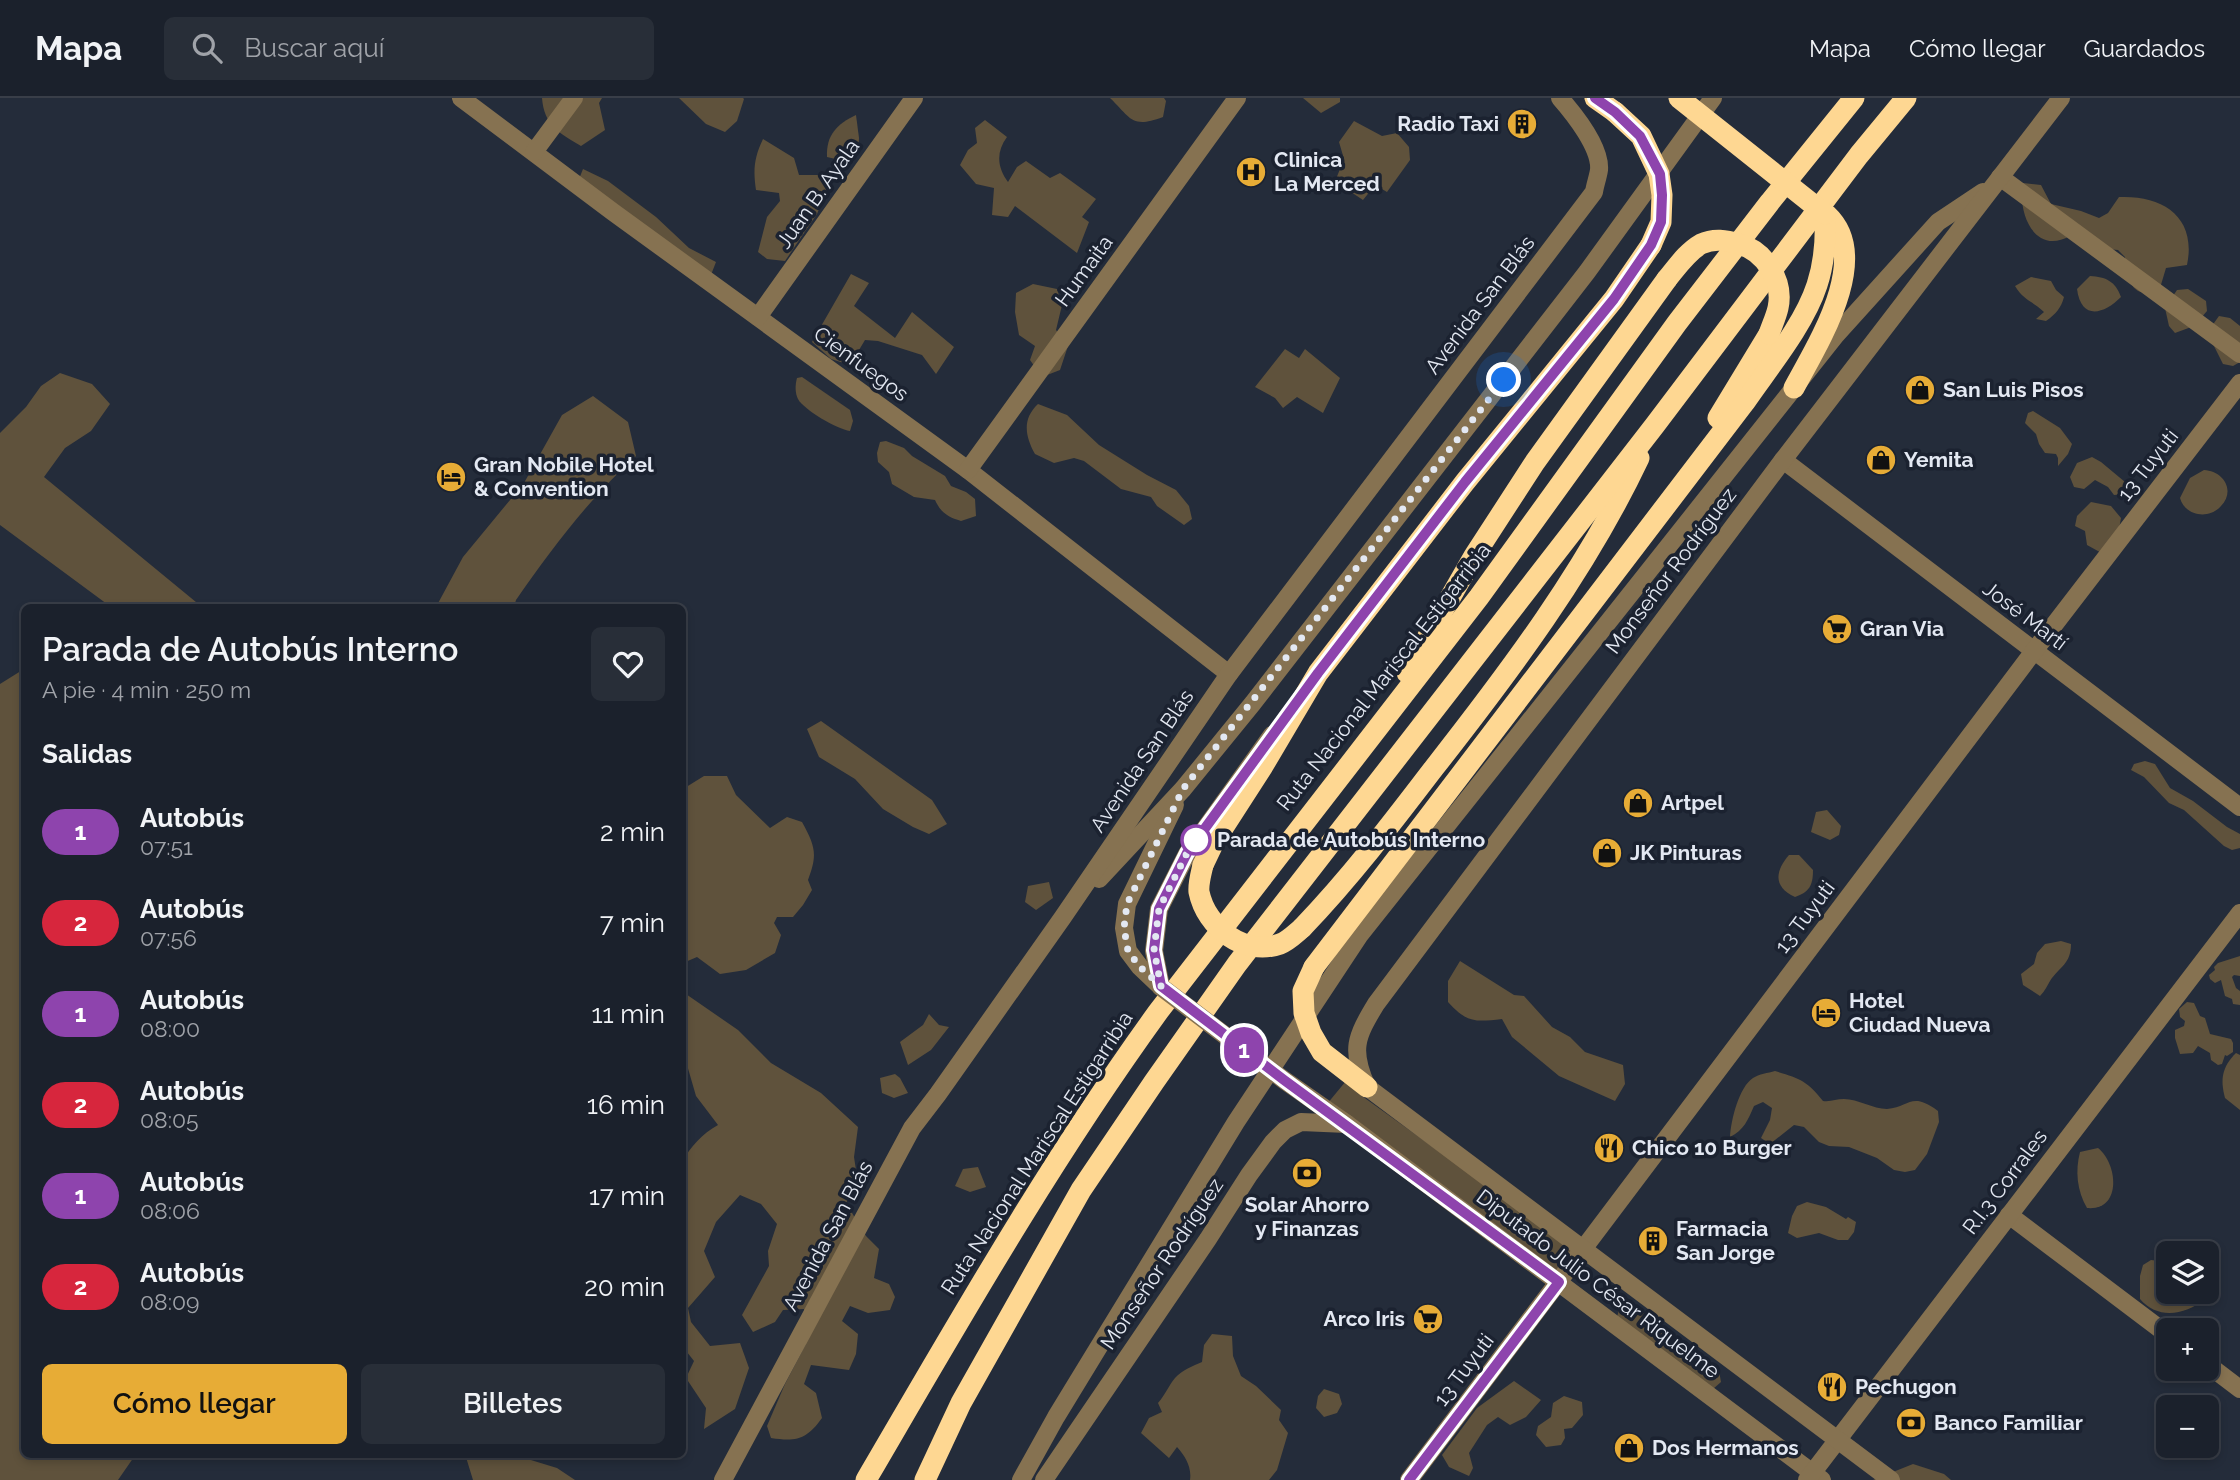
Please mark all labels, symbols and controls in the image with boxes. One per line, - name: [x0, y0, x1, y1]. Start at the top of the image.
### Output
- search box: [164, 17, 654, 80]
- text: Mapa: [35, 29, 122, 68]
- icon: search: [188, 29, 226, 67]
- text: Buscar aquí: [244, 33, 384, 63]
- text: Mapa: [1809, 34, 1871, 63]
- text: Cómo llegar: [1909, 34, 2046, 63]
- text: Guardados: [2084, 34, 2205, 63]
- building icon: Radio Taxi: [1505, 107, 1539, 141]
- place label: Radio Taxi: [1397, 111, 1499, 136]
- street label: Juan B. Ayala: [771, 134, 864, 253]
- place label: Clinica La Merced: [1274, 147, 1380, 196]
- hospital icon: Clinica La Merced: [1234, 155, 1268, 189]
- street label: Humaita: [1049, 230, 1118, 311]
- street label: Avenida San Blás: [1420, 231, 1540, 379]
- street label: Cienfuegos: [809, 321, 913, 406]
- your location: [1486, 362, 1521, 397]
- shop icon: San Luis Pisos: [1903, 373, 1937, 407]
- place label: San Luis Pisos: [1943, 377, 2084, 402]
- street label: 13 Tuyuti: [2112, 424, 2183, 505]
- shop icon: Yemita: [1864, 443, 1898, 477]
- place label: Yemita: [1904, 447, 1974, 472]
- place label: Gran Nobile Hotel & Convention: [474, 452, 654, 501]
- hotel icon: Gran Nobile Hotel & Convention: [434, 460, 468, 494]
- street label: Monseñor Rodríguez: [1600, 483, 1741, 659]
- street label: Ruta Nacional Mariscal Estigarribia: [1271, 538, 1496, 815]
- street label: José Martí: [1978, 576, 2073, 656]
- supermarket icon: Gran Via: [1820, 612, 1854, 646]
- place label: Gran Via: [1860, 616, 1944, 641]
- button: heart: [591, 627, 665, 701]
- text: Parada de Autobús Interno: [42, 630, 458, 669]
- text: A pie · 4 min · 250 m: [42, 676, 251, 703]
- street label: Avenida San Blás: [1085, 685, 1198, 837]
- text: Salidas: [42, 739, 132, 769]
- shop icon: Artpel: [1621, 786, 1655, 820]
- place label: Artpel: [1661, 790, 1724, 815]
- text: Autobús: [140, 803, 244, 833]
- text: 1: [75, 817, 86, 846]
- text: 2 min: [600, 817, 665, 847]
- marker: Parada de Autobús Interno: [1181, 825, 1211, 855]
- place label: Parada de Autobús Interno: [1217, 827, 1485, 852]
- text: 07:51: [140, 833, 193, 860]
- shop icon: JK Pinturas: [1590, 836, 1624, 870]
- place label: JK Pinturas: [1630, 840, 1742, 865]
- street label: 13 Tuyuti: [1769, 876, 1840, 958]
- text: Autobús: [140, 894, 244, 924]
- text: 2: [74, 908, 87, 937]
- text: 7 min: [600, 908, 665, 938]
- text: 07:56: [140, 924, 197, 951]
- text: Autobús: [140, 985, 244, 1015]
- place label: Hotel Ciudad Nueva: [1849, 988, 1991, 1037]
- hotel icon: Hotel Ciudad Nueva: [1809, 996, 1843, 1030]
- text: 1: [75, 999, 86, 1028]
- text: 11 min: [591, 999, 665, 1029]
- street label: Ruta Nacional Mariscal Estigarribia: [936, 1006, 1138, 1299]
- text: 08:00: [140, 1015, 200, 1042]
- line badge: 1: [1221, 1027, 1267, 1073]
- text: 1: [1238, 1035, 1250, 1064]
- text: Autobús: [140, 1076, 244, 1106]
- text: 2: [74, 1090, 87, 1119]
- text: 16 min: [587, 1090, 665, 1120]
- text: 08:05: [140, 1106, 199, 1133]
- street label: R.I.3 Corrales: [1957, 1124, 2052, 1239]
- restaurant icon: Chico 10 Burger: [1592, 1131, 1626, 1165]
- place label: Chico 10 Burger: [1632, 1135, 1792, 1160]
- street label: Avenida San Blás: [777, 1156, 878, 1315]
- bank icon: Solar Ahorro y Finanzas: [1290, 1156, 1324, 1190]
- text: Autobús: [140, 1167, 244, 1197]
- street label: Monseñor Rodríguez: [1095, 1173, 1228, 1354]
- text: 1: [75, 1181, 86, 1210]
- text: 17 min: [589, 1181, 665, 1211]
- street label: Diputado Julio César Riquelme: [1472, 1184, 1725, 1383]
- place label: Solar Ahorro y Finanzas: [1245, 1192, 1370, 1241]
- text: 08:06: [140, 1197, 200, 1224]
- place label: Farmacia San Jorge: [1676, 1216, 1775, 1265]
- building icon: Farmacia San Jorge: [1636, 1224, 1670, 1258]
- map controls: [2156, 1241, 2219, 1458]
- button: layers: [2156, 1241, 2219, 1304]
- text: Autobús: [140, 1258, 244, 1288]
- text: 2: [74, 1272, 87, 1301]
- text: 20 min: [584, 1272, 665, 1302]
- text: 08:09: [140, 1288, 200, 1315]
- supermarket icon: Arco Iris: [1411, 1302, 1445, 1336]
- place label: Arco Iris: [1324, 1306, 1405, 1331]
- button: +: [2156, 1318, 2219, 1381]
- street label: 13 Tuyuti: [1428, 1329, 1499, 1411]
- button: Cómo llegar: [42, 1364, 347, 1444]
- button: Billetes: [361, 1364, 665, 1444]
- restaurant icon: Pechugon: [1815, 1370, 1849, 1404]
- place label: Pechugon: [1855, 1374, 1957, 1399]
- button: −: [2156, 1395, 2219, 1458]
- bank icon: Banco Familiar: [1894, 1406, 1928, 1440]
- place label: Banco Familiar: [1934, 1410, 2083, 1435]
- shop icon: Dos Hermanos: [1612, 1431, 1646, 1465]
- place label: Dos Hermanos: [1652, 1435, 1799, 1460]

